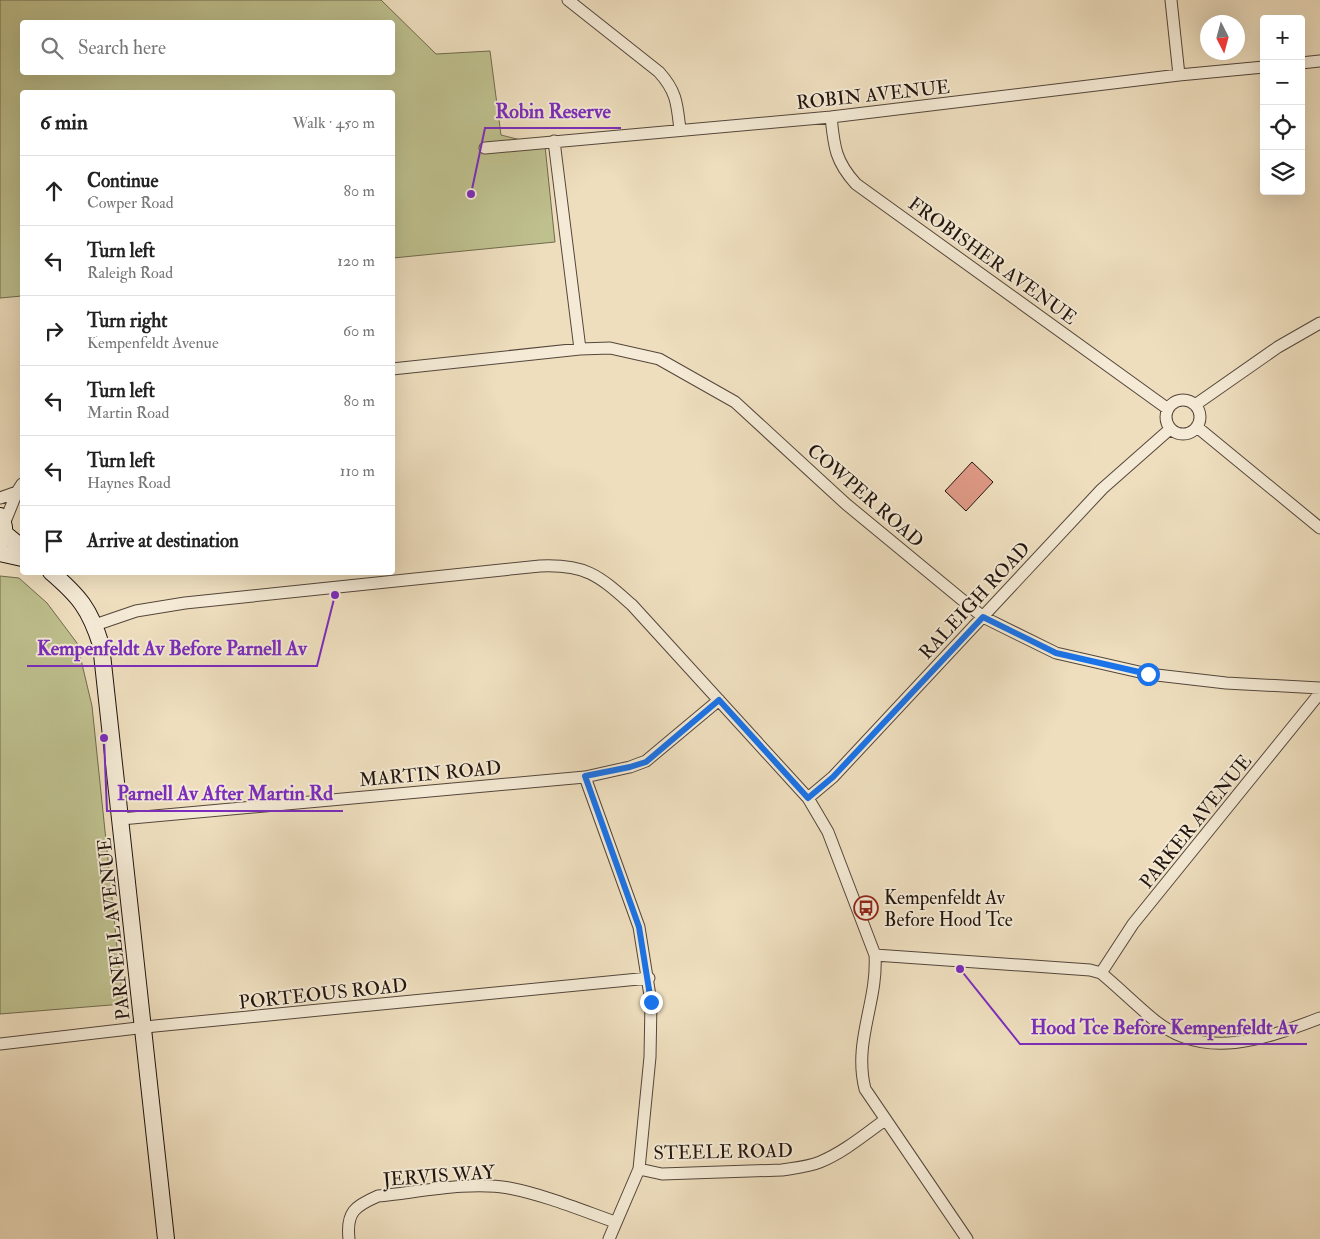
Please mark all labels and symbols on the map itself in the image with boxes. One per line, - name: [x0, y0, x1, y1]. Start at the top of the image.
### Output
- north arrow: [1200, 15, 1245, 60]
- street label: ROBIN AVENUE: [795, 75, 951, 115]
- callout: Robin Reserve: [485, 93, 621, 128]
- text: Robin Reserve: [495, 99, 611, 124]
- street label: FROBISHER AVENUE: [903, 192, 1082, 330]
- street label: COWPER ROAD: [802, 439, 929, 553]
- street label: RALEIGH ROAD: [914, 537, 1035, 665]
- callout: Kempenfeldt Av Before Parnell Av: [27, 631, 317, 666]
- text: Kempenfeldt Av Before Parnell Av: [37, 636, 308, 662]
- route start: [1137, 663, 1160, 686]
- street label: PARKER AVENUE: [1134, 750, 1257, 893]
- street label: MARTIN ROAD: [358, 756, 502, 792]
- callout: Parnell Av After Martin Rd: [107, 776, 343, 811]
- text: Parnell Av After Martin Rd: [117, 781, 333, 806]
- street label: PARNELL AVENUE: [92, 836, 135, 1021]
- place label: Kempenfeldt Av Before Hood Tce: [884, 886, 1013, 932]
- bus stop icon: Kempenfeldt Av Before Hood Tce: [853, 895, 879, 921]
- street label: PORTEOUS ROAD: [238, 973, 408, 1015]
- route end: [640, 991, 663, 1014]
- callout: Hood Tce Before Kempenfeldt Av: [1020, 1009, 1307, 1044]
- text: Hood Tce Before Kempenfeldt Av: [1030, 1015, 1299, 1041]
- street label: STEELE ROAD: [653, 1139, 793, 1165]
- street label: JERVIS WAY: [381, 1160, 497, 1192]

